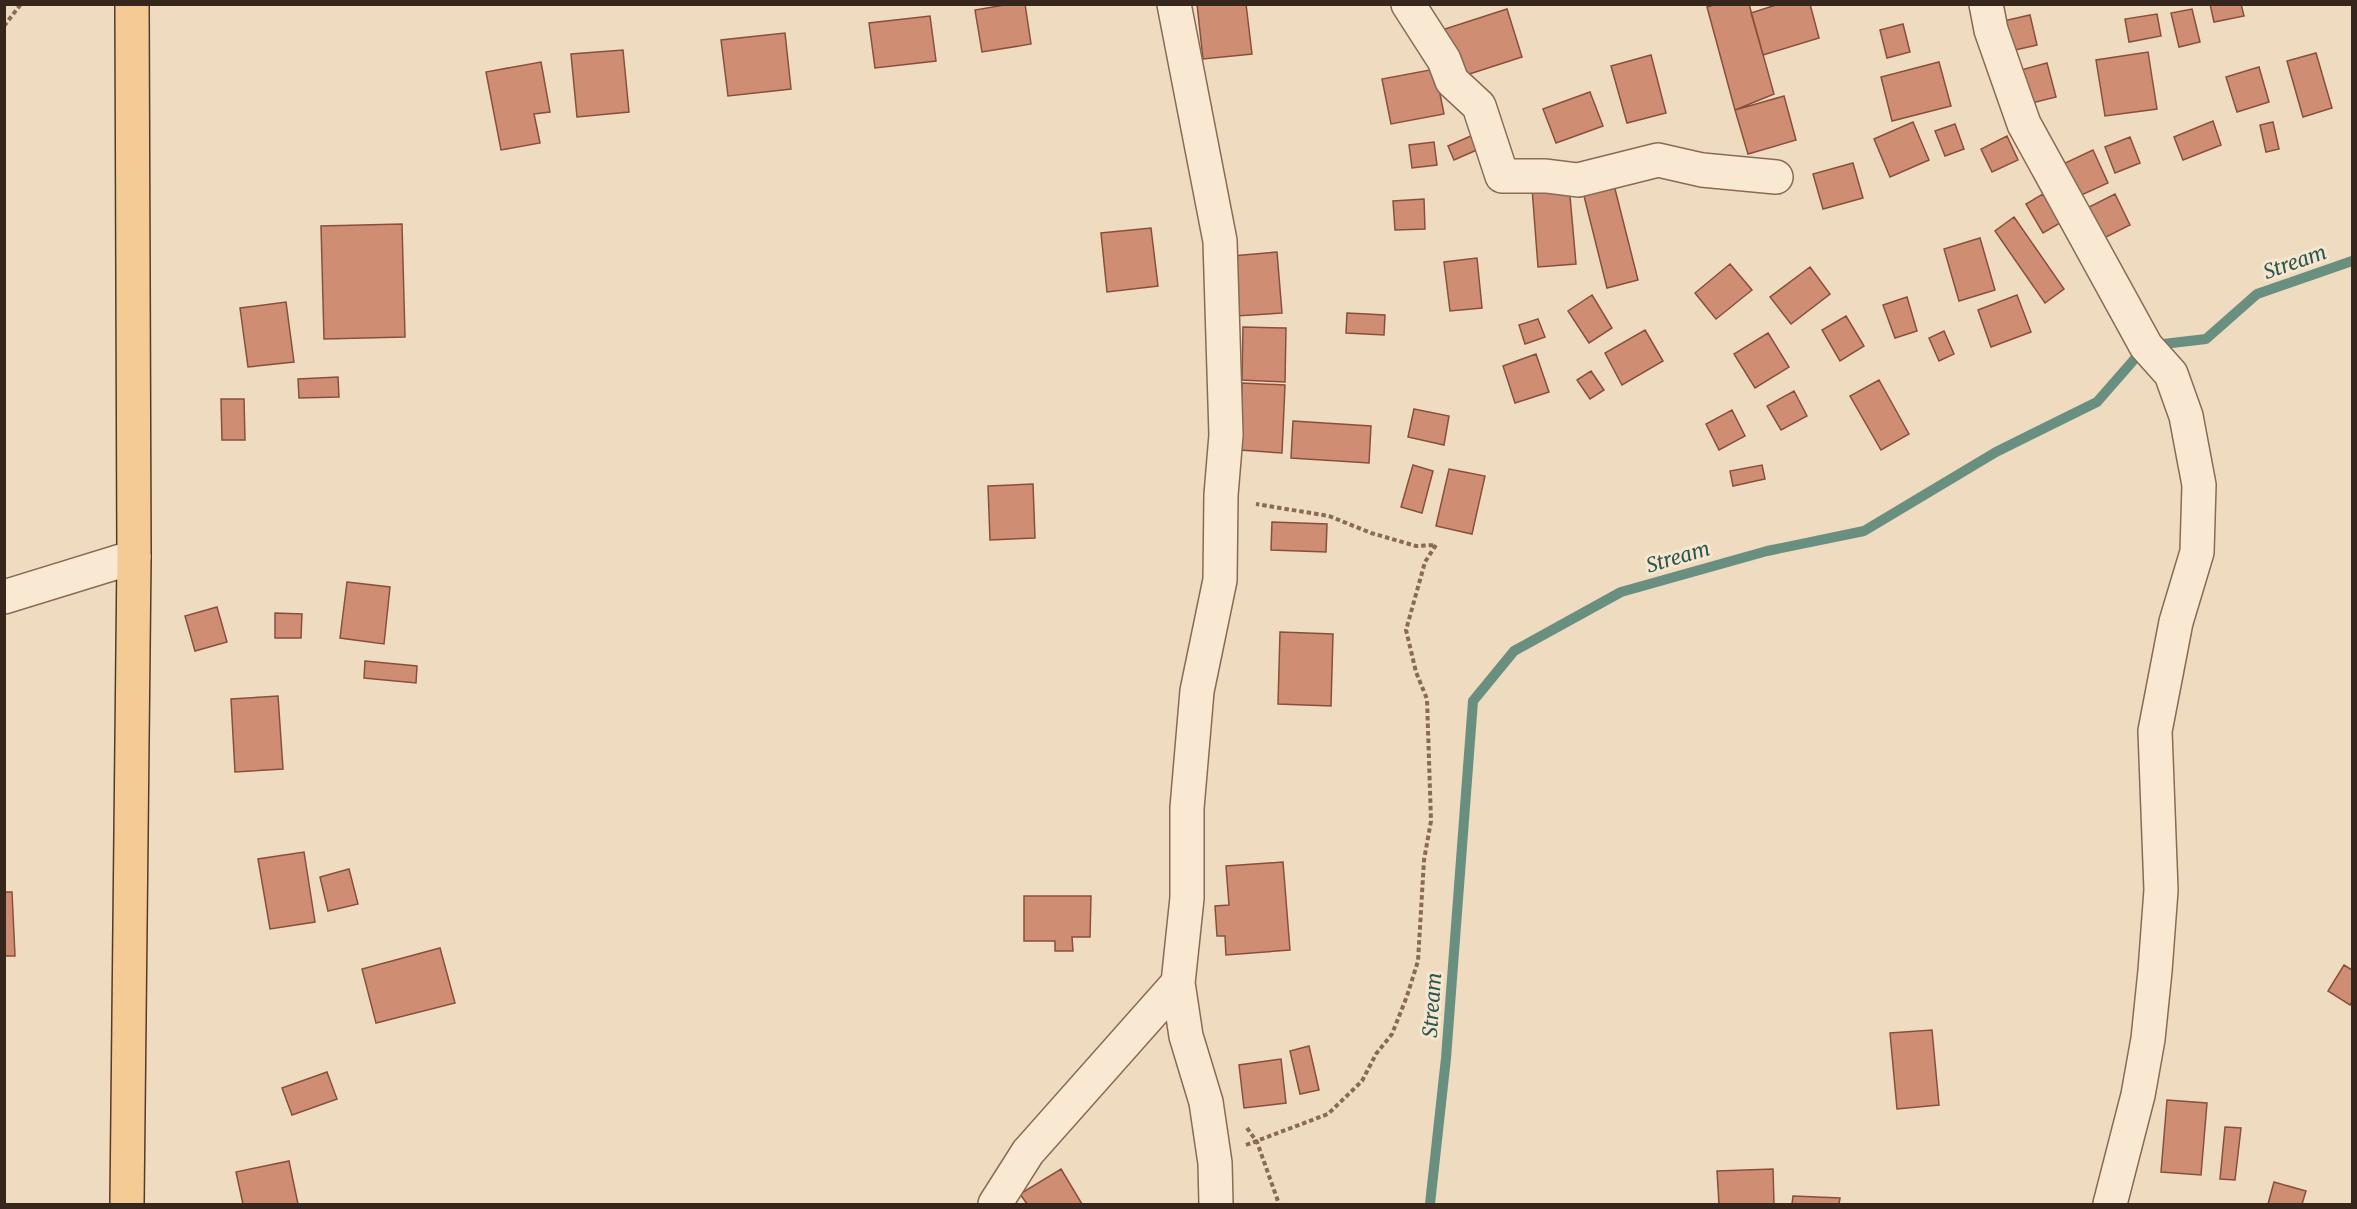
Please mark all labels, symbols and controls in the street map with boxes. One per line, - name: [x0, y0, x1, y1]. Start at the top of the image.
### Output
- water label: Stream: [2260, 239, 2330, 284]
- water label: Stream: [1643, 536, 1713, 577]
- water label: Stream: [1417, 972, 1446, 1038]

